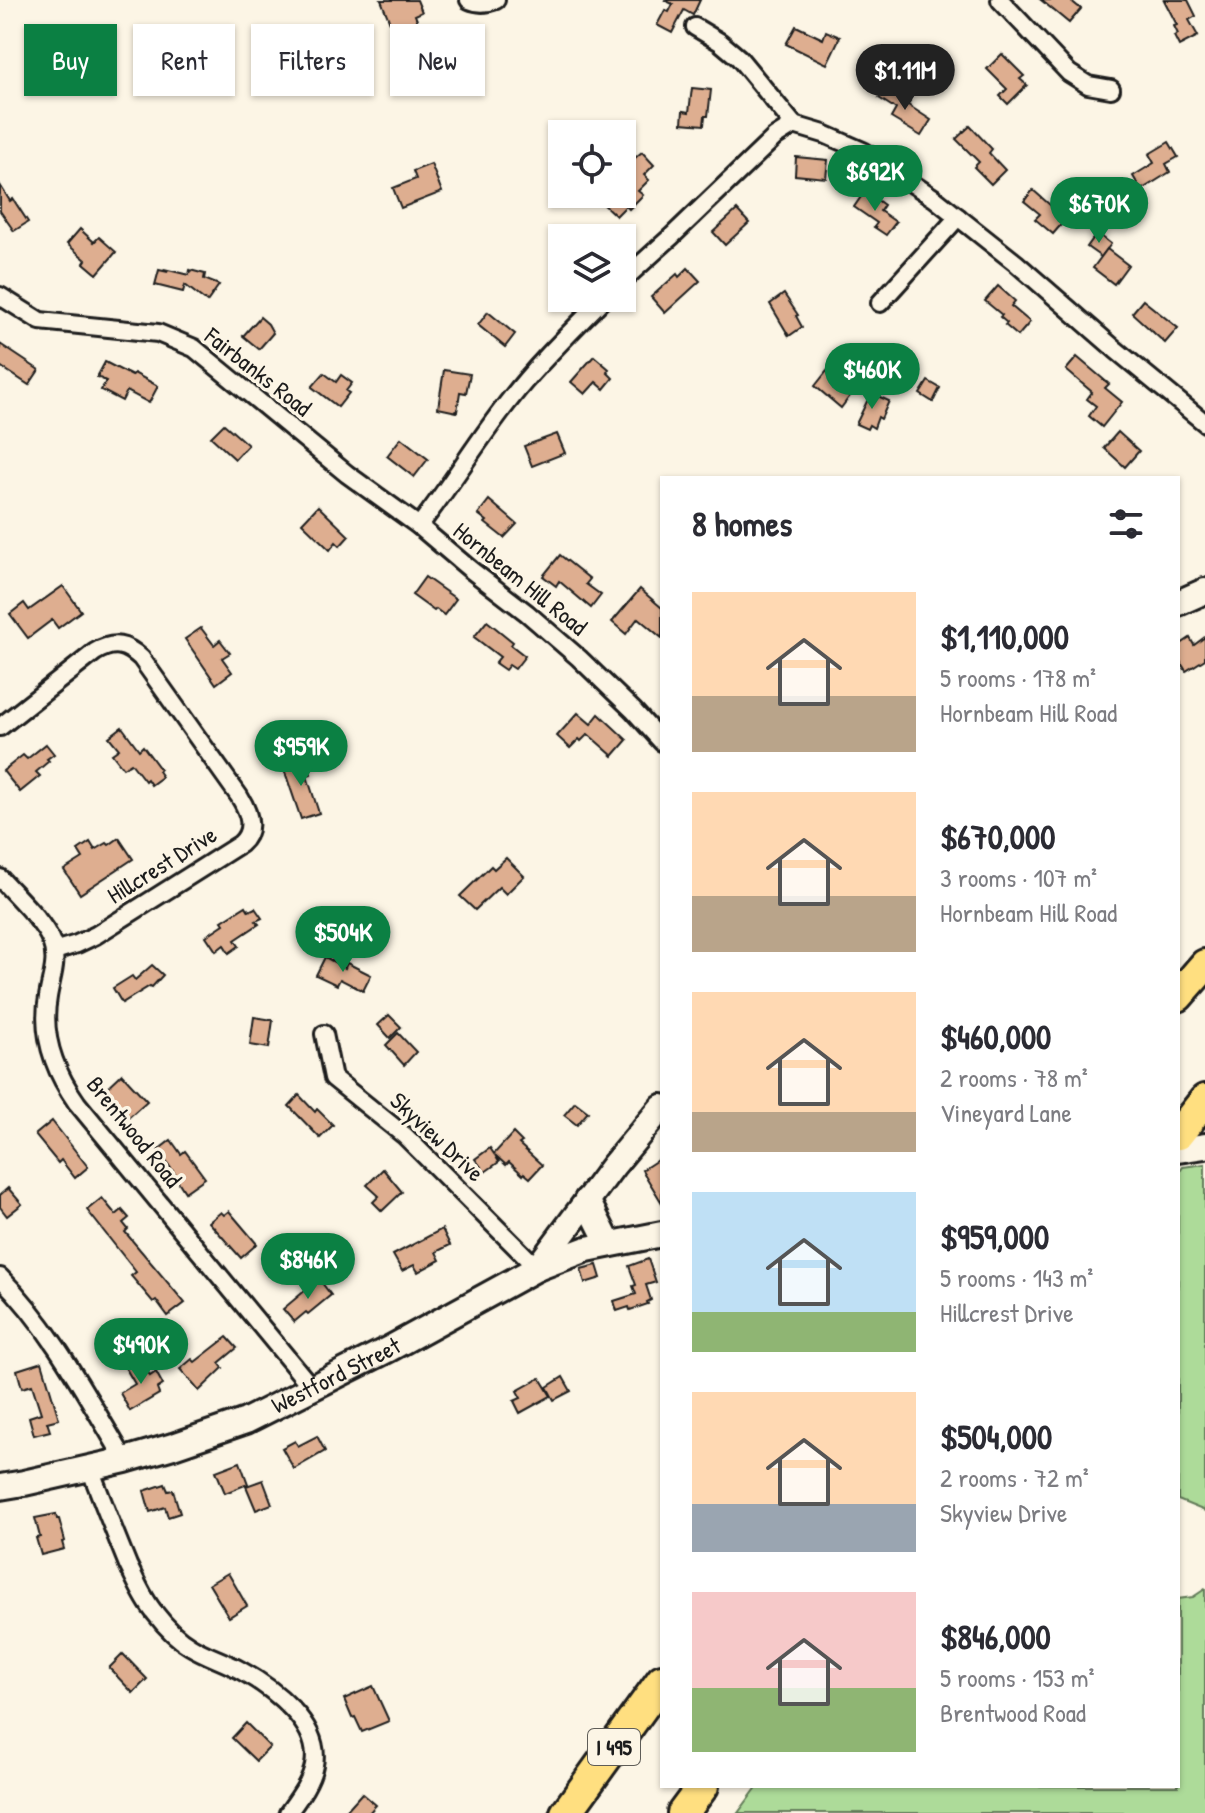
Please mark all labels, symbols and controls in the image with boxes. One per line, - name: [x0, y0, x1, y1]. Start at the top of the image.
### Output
- chip: Buy: [24, 24, 117, 96]
- chip: Rent: [133, 24, 235, 96]
- chip: Filters: [251, 24, 374, 96]
- chip: New: [390, 24, 485, 96]
- pin: $1.11M: [840, 44, 970, 112]
- text: $1.11M: [874, 52, 936, 87]
- map controls: [548, 120, 636, 312]
- button: locate: [548, 120, 636, 208]
- pin: $692K: [819, 145, 931, 213]
- text: $692K: [846, 153, 904, 188]
- pin: $670K: [1043, 177, 1155, 245]
- text: $670K: [1068, 185, 1130, 220]
- button: layers: [548, 224, 636, 312]
- street label: Fairbanks Road: [198, 319, 319, 423]
- pin: $460K: [816, 343, 928, 411]
- text: $460K: [843, 351, 901, 386]
- text: 8 homes: [692, 501, 792, 547]
- icon: filters: [1104, 502, 1148, 546]
- street label: Hornbeam Hill Road: [447, 514, 594, 642]
- text: $1,110,000: [940, 614, 1069, 660]
- icon: home: [756, 624, 852, 720]
- text: 5 rooms · 178 m²: [940, 660, 1096, 695]
- text: Hornbeam Hill Road: [940, 695, 1117, 730]
- pin: $959K: [245, 720, 357, 788]
- text: $959K: [273, 728, 329, 763]
- text: $670,000: [940, 814, 1055, 860]
- street label: Hillcrest Drive: [101, 818, 223, 910]
- icon: home: [756, 824, 852, 920]
- text: 3 rooms · 107 m²: [940, 860, 1097, 895]
- text: Hornbeam Hill Road: [940, 895, 1117, 930]
- pin: $504K: [287, 906, 399, 974]
- text: $504K: [313, 914, 373, 949]
- text: $460,000: [940, 1014, 1051, 1060]
- icon: home: [756, 1024, 852, 1120]
- text: 2 rooms · 78 m²: [940, 1060, 1088, 1095]
- street label: Brentwood Road: [80, 1069, 190, 1194]
- street label: Skyview Drive: [384, 1085, 492, 1188]
- text: Vineyard Lane: [940, 1095, 1072, 1130]
- text: $959,000: [940, 1214, 1049, 1260]
- icon: home: [756, 1224, 852, 1320]
- pin: $846K: [252, 1233, 364, 1301]
- text: $846K: [279, 1241, 337, 1276]
- text: 5 rooms · 143 m²: [940, 1260, 1093, 1295]
- text: Hillcrest Drive: [940, 1295, 1074, 1330]
- pin: $490K: [85, 1318, 197, 1386]
- text: $490K: [112, 1326, 170, 1361]
- street label: Westford Street: [266, 1328, 406, 1421]
- text: $504,000: [940, 1414, 1052, 1460]
- icon: home: [756, 1424, 852, 1520]
- text: 2 rooms · 72 m²: [940, 1460, 1089, 1495]
- text: Skyview Drive: [940, 1495, 1067, 1530]
- text: $846,000: [940, 1614, 1051, 1660]
- icon: home: [756, 1624, 852, 1720]
- text: 5 rooms · 153 m²: [940, 1660, 1095, 1695]
- text: Brentwood Road: [940, 1695, 1086, 1730]
- road number: I 495: [588, 1729, 640, 1765]

